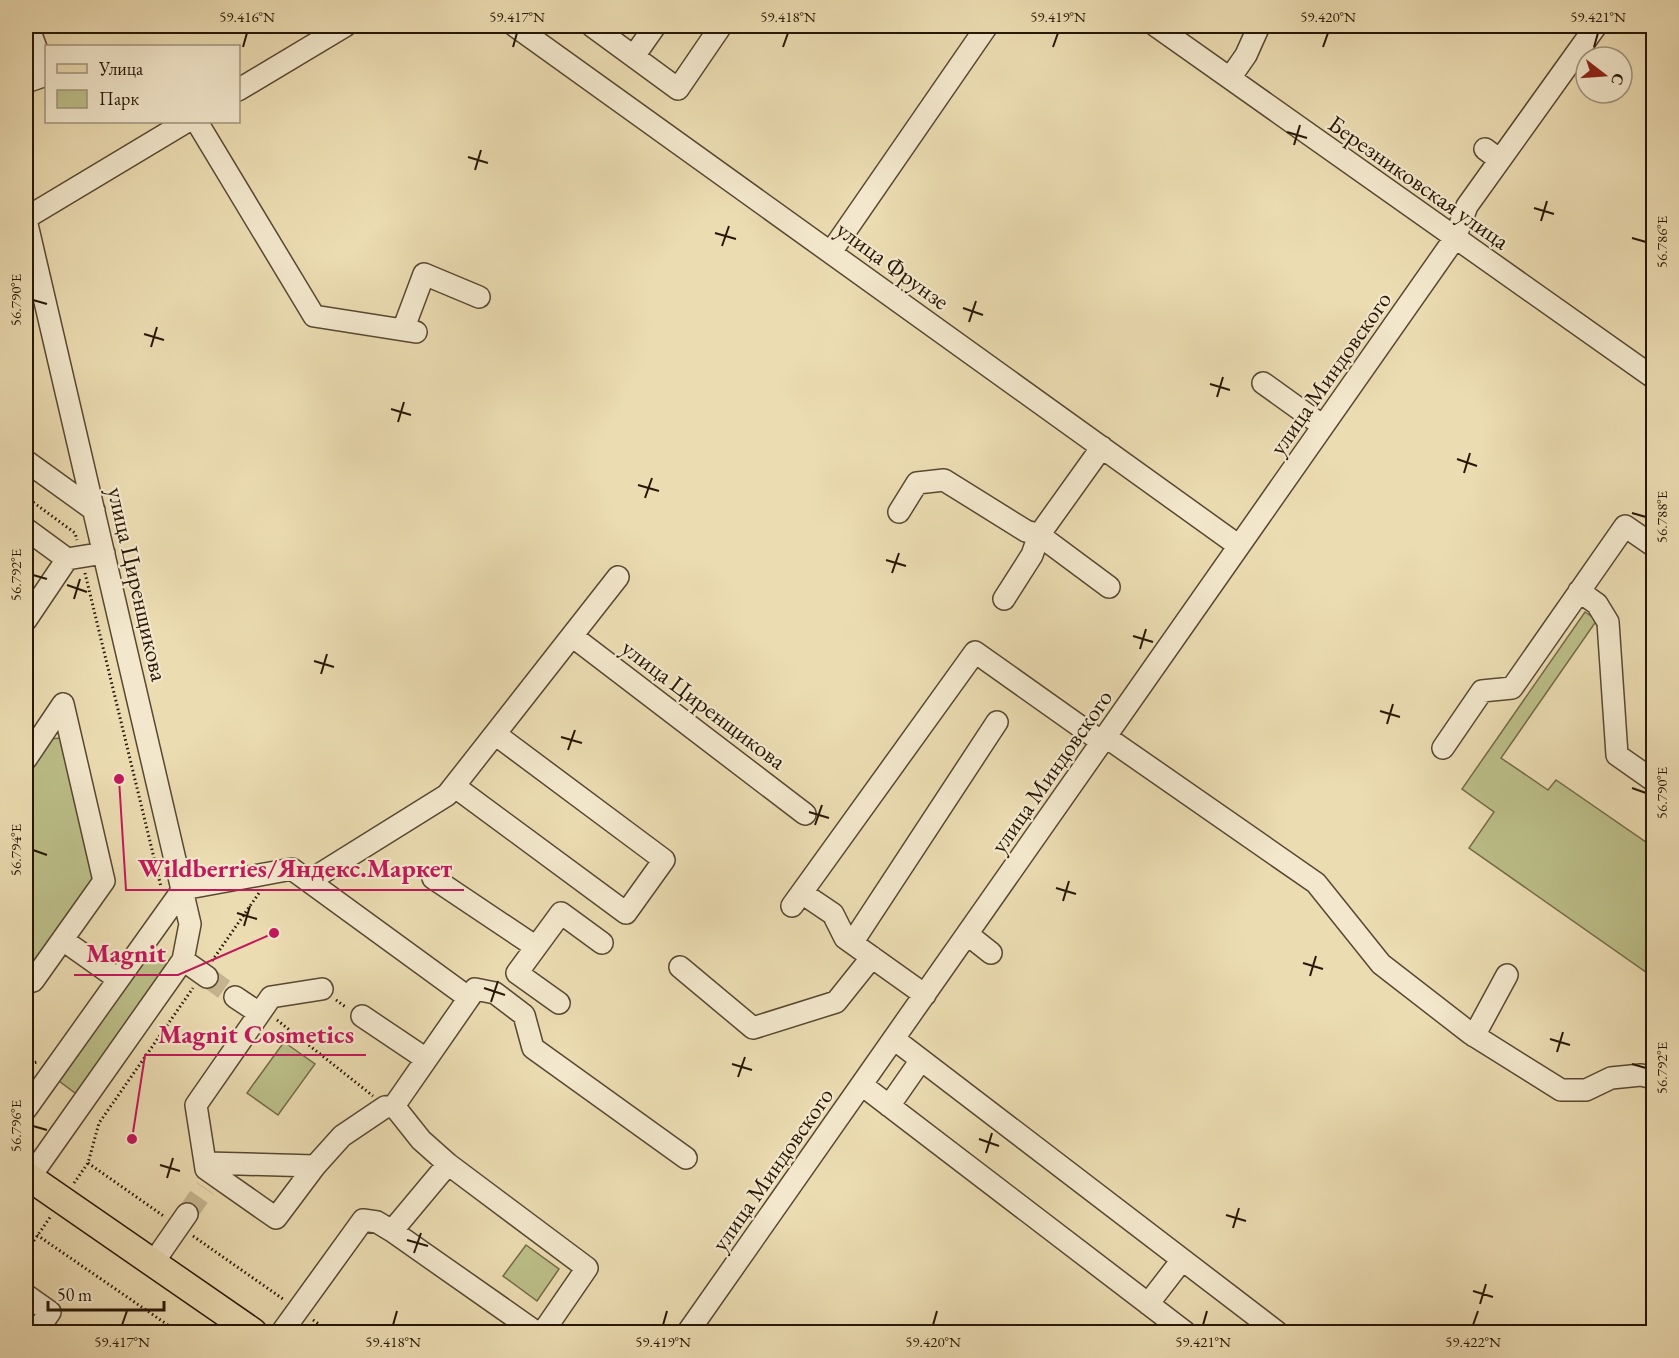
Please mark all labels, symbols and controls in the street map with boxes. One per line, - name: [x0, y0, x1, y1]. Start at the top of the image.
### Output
- text: 59.416°N: [219, 7, 275, 26]
- text: 59.417°N: [489, 7, 545, 26]
- text: 59.418°N: [760, 7, 816, 26]
- text: 59.419°N: [1030, 7, 1086, 26]
- text: 59.420°N: [1300, 7, 1356, 26]
- text: 59.421°N: [1570, 7, 1626, 26]
- legend: [45, 45, 240, 123]
- north arrow: [1574, 45, 1634, 105]
- text: Улица: [98, 57, 144, 80]
- text: С: [1606, 71, 1630, 88]
- text: Парк: [99, 87, 139, 110]
- street label: Березниковская улица: [1322, 108, 1516, 256]
- street label: улица Фрунзе: [830, 214, 956, 316]
- text: 56.786°E: [1652, 215, 1671, 268]
- text: 56.790°E: [6, 273, 25, 326]
- street label: улица Миндовского: [1262, 285, 1398, 461]
- street label: улица Циренщикова: [101, 484, 176, 685]
- text: 56.788°E: [1652, 490, 1671, 543]
- text: 56.792°E: [6, 548, 25, 601]
- street label: улица Циренщикова: [615, 632, 793, 776]
- street label: улица Миндовского: [983, 683, 1119, 859]
- text: 56.790°E: [1652, 766, 1671, 819]
- text: 56.794°E: [6, 823, 25, 876]
- callout: Wildberries/Яндекс.Маркет: [126, 846, 464, 890]
- text: Wildberries/Яндекс.Маркет: [138, 851, 453, 885]
- callout: Magnit: [74, 931, 178, 975]
- text: Magnit: [86, 936, 166, 970]
- callout: Magnit Cosmetics: [145, 1011, 366, 1055]
- text: Magnit Cosmetics: [158, 1017, 354, 1051]
- text: 56.792°E: [1652, 1041, 1671, 1094]
- street label: улица Миндовского: [704, 1081, 840, 1257]
- text: 56.796°E: [6, 1099, 25, 1152]
- scale bar: [48, 1274, 164, 1312]
- text: 50 m: [57, 1283, 92, 1306]
- text: 59.417°N: [94, 1332, 150, 1351]
- text: 59.418°N: [365, 1332, 421, 1351]
- text: 59.419°N: [635, 1332, 691, 1351]
- text: 59.420°N: [905, 1332, 961, 1351]
- text: 59.421°N: [1175, 1332, 1231, 1351]
- text: 59.422°N: [1445, 1332, 1501, 1351]

